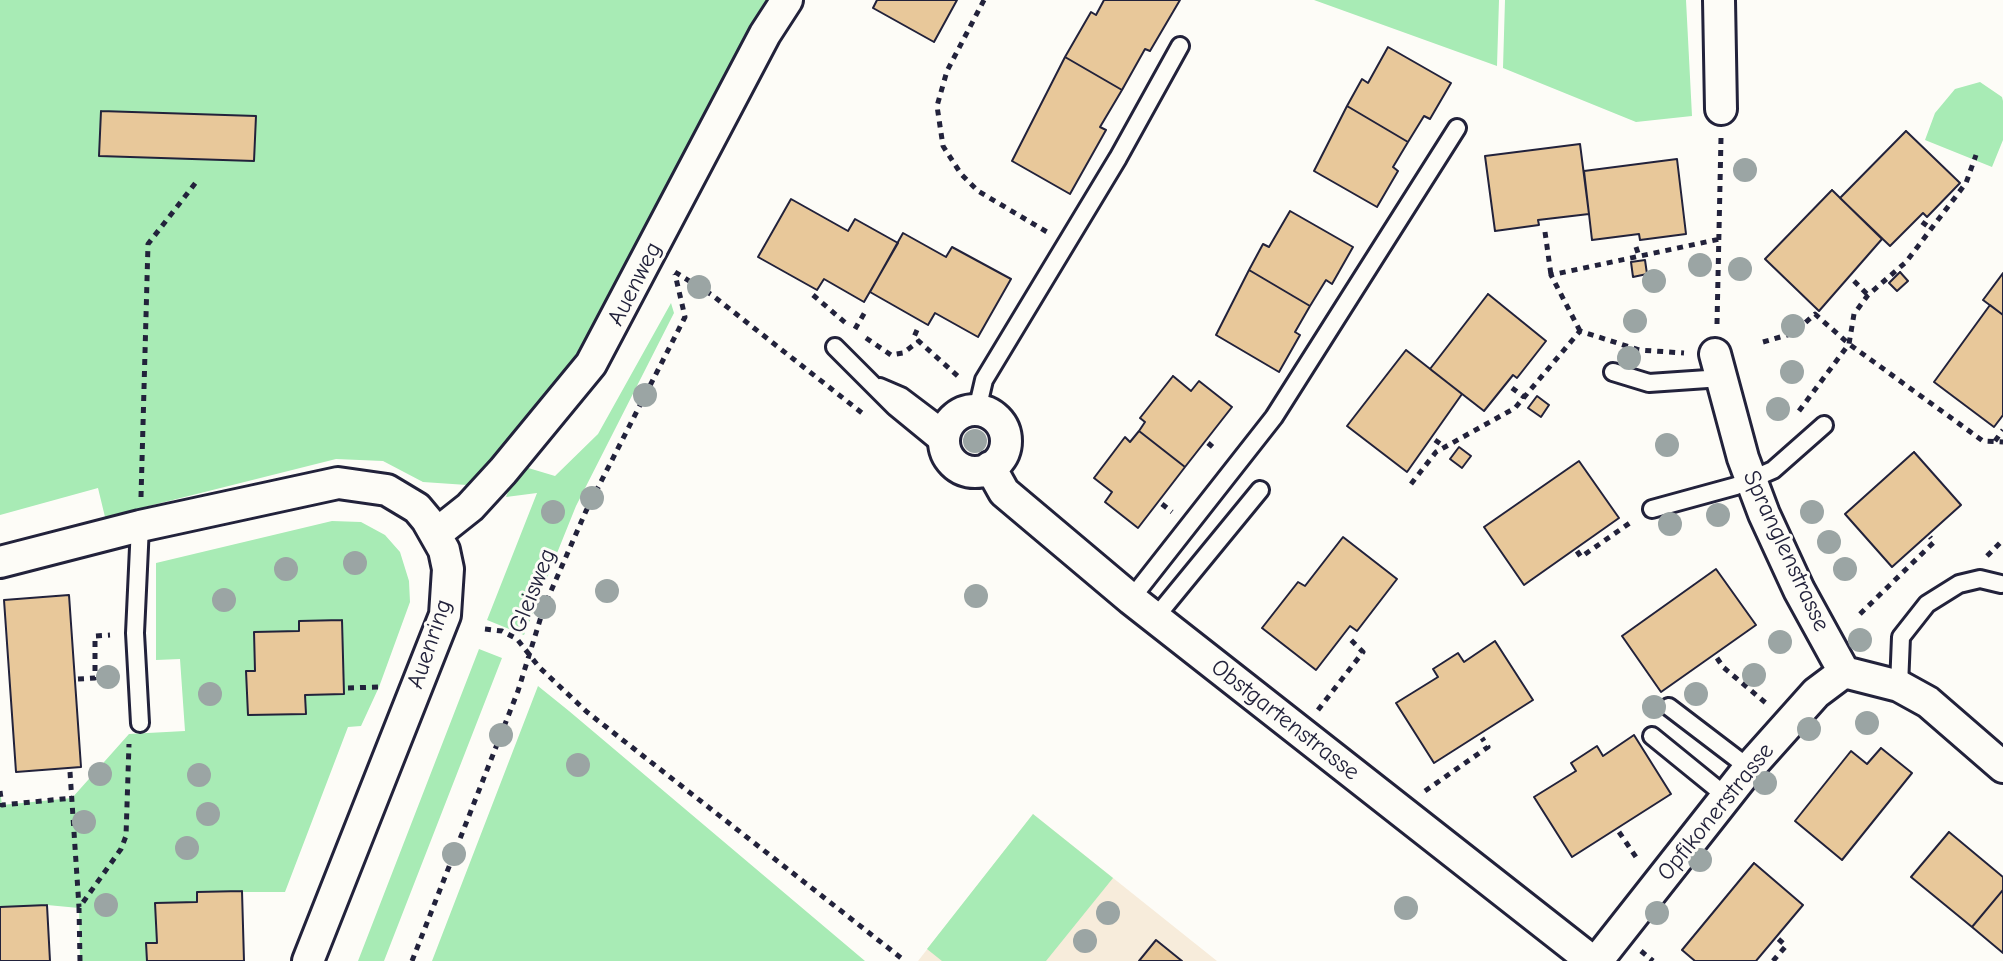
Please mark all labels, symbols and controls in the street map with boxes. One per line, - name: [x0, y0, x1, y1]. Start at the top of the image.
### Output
- street label: Auenweg: [602, 237, 668, 331]
- street label: Spranglenstrasse: [1736, 466, 1836, 636]
- street label: Gleisweg: [503, 545, 563, 637]
- street label: Auenring: [401, 596, 459, 692]
- street label: Obstgartenstrasse: [1205, 653, 1365, 787]
- street label: Opfikonerstrasse: [1652, 737, 1780, 887]

